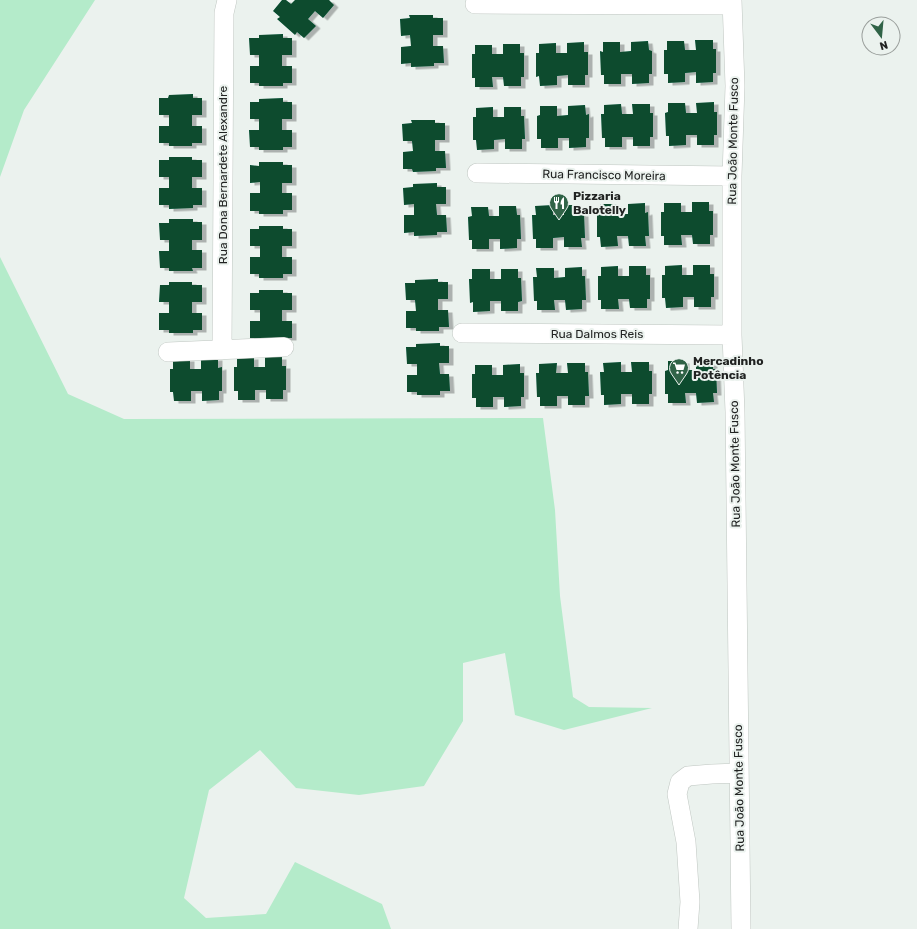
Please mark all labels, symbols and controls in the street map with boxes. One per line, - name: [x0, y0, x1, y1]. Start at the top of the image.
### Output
- north arrow: [861, 16, 901, 56]
- text: N: [878, 38, 889, 52]
- street label: Rua João Monte Fusco: [725, 77, 741, 205]
- street label: Rua Dona Bernardete Alexandre: [216, 86, 230, 264]
- street label: Rua Francisco Moreira: [542, 167, 666, 183]
- place label: Pizzaria Balotelly: [573, 189, 626, 217]
- restaurant icon: Pizzaria Balotelly: [548, 192, 570, 220]
- street label: Rua Dalmos Reis: [551, 327, 643, 341]
- place label: Mercadinho Potência: [693, 354, 763, 382]
- supermarket icon: Mercadinho Potência: [668, 357, 690, 385]
- street label: Rua João Monte Fusco: [727, 400, 743, 528]
- street label: Rua João Monte Fusco: [731, 724, 747, 852]

